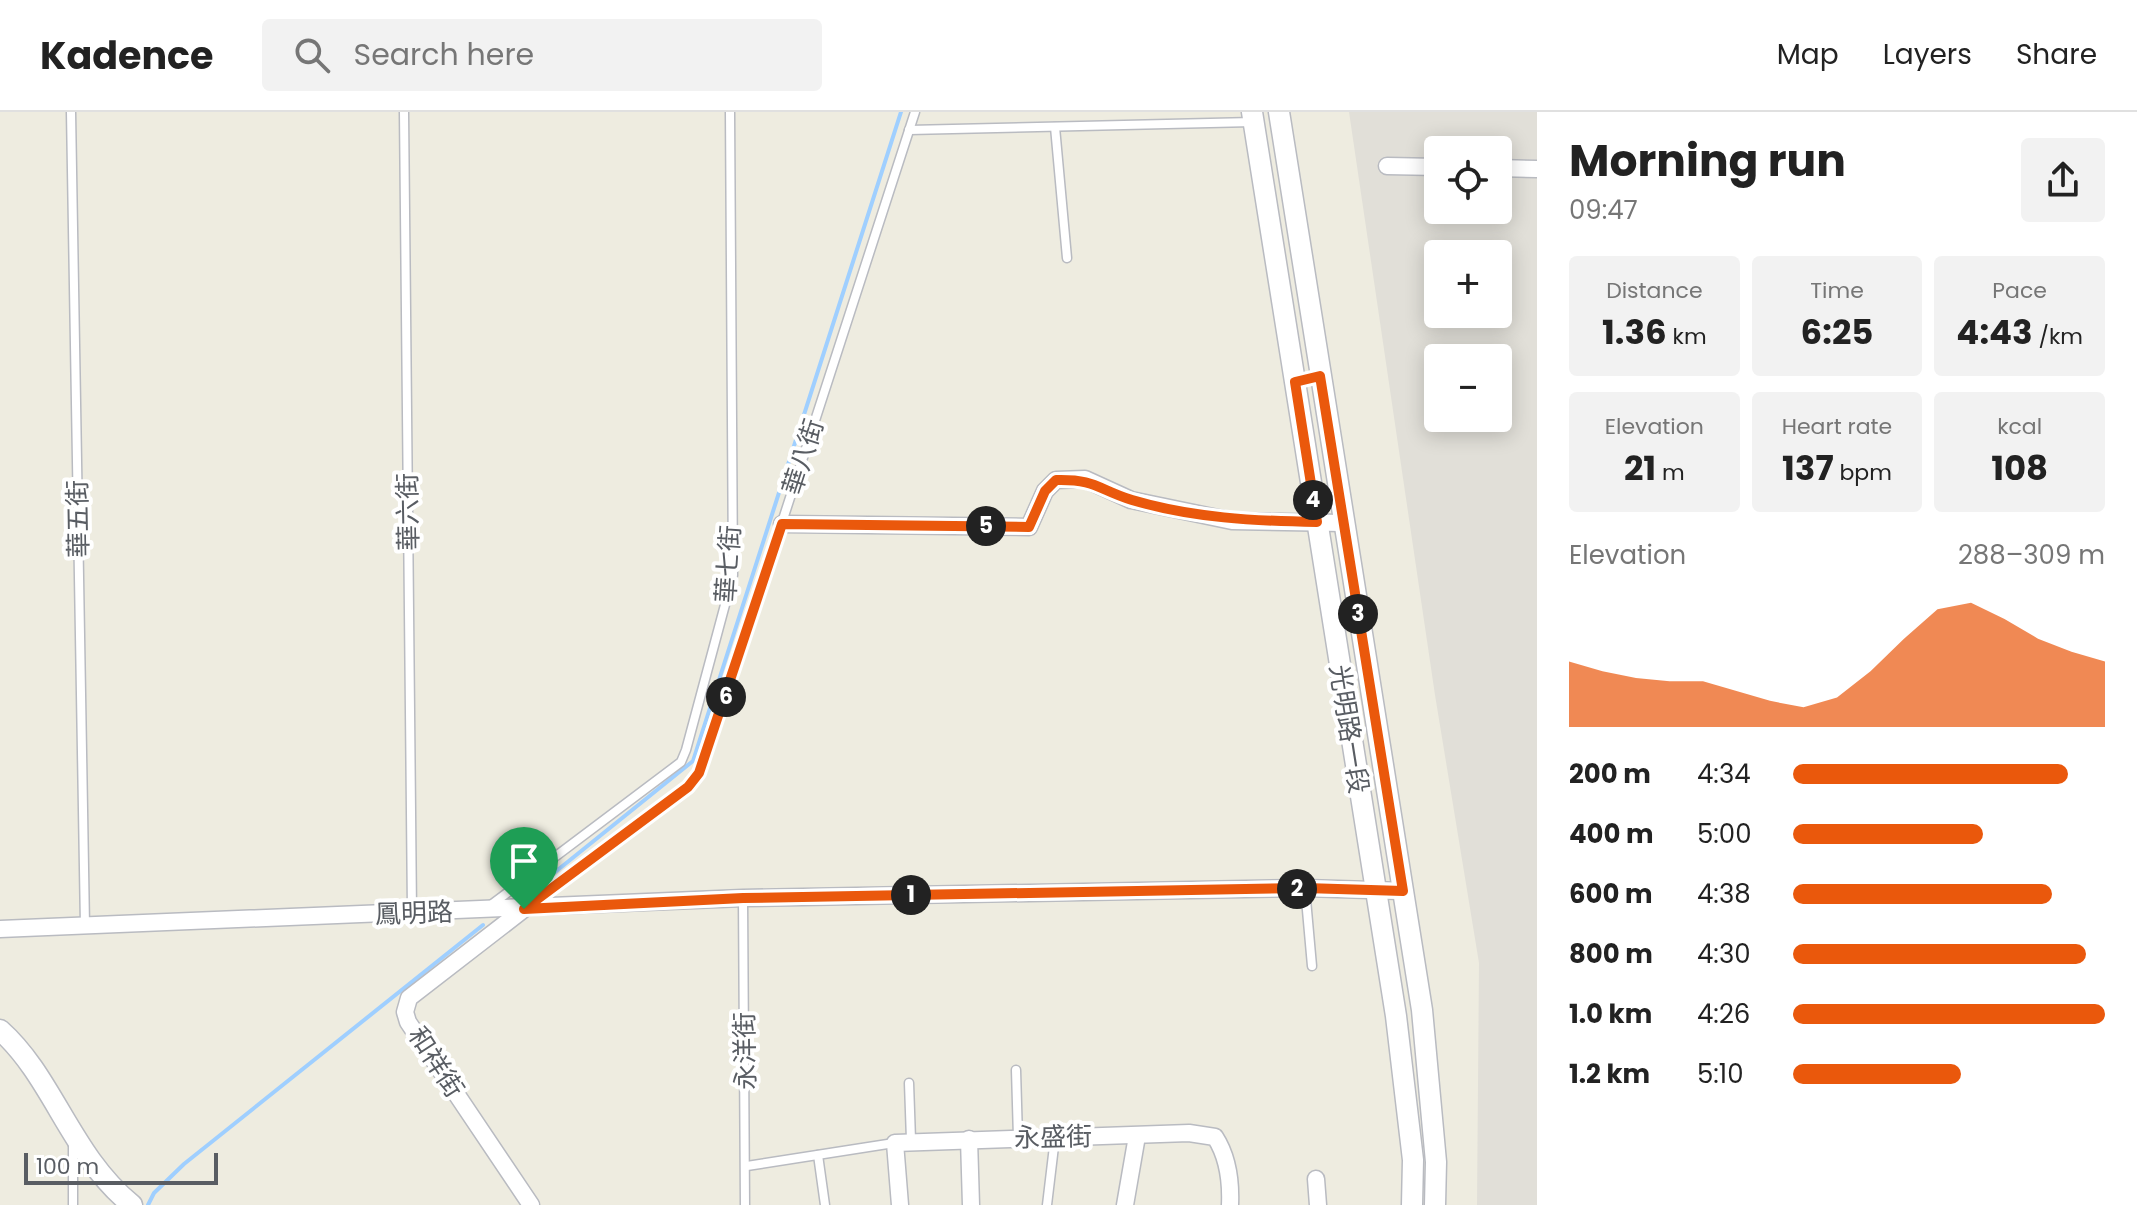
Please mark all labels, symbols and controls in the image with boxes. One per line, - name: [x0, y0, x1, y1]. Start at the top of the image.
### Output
- search box: [262, 19, 822, 91]
- text: Kadence: [40, 29, 214, 82]
- icon: search: [290, 33, 334, 77]
- text: Search here: [354, 33, 534, 76]
- text: Map: [1777, 35, 1839, 74]
- text: Layers: [1883, 35, 1972, 74]
- text: Share: [2016, 35, 2097, 74]
- text: Morning run: [1569, 130, 1846, 191]
- map controls: [1424, 136, 1512, 432]
- button: locate: [1424, 136, 1512, 224]
- button: share: [2021, 138, 2105, 222]
- text: 09:47: [1569, 192, 1638, 228]
- button: +: [1424, 240, 1512, 328]
- text: Distance: [1606, 275, 1703, 306]
- text: Time: [1810, 275, 1864, 306]
- text: Pace: [1992, 275, 2047, 306]
- text: 1.36: [1602, 308, 1667, 356]
- text: 6:25: [1801, 308, 1873, 356]
- text: 4:43: [1956, 308, 2033, 356]
- text: km: [1667, 321, 1707, 352]
- text: /km: [2033, 321, 2083, 352]
- button: −: [1424, 344, 1512, 432]
- text: Elevation: [1605, 411, 1704, 442]
- text: Heart rate: [1782, 411, 1892, 442]
- text: kcal: [1997, 411, 2042, 442]
- street label: 華八街: [774, 414, 832, 500]
- text: 21: [1624, 444, 1656, 492]
- text: 137: [1782, 444, 1834, 492]
- text: 108: [1991, 444, 2048, 492]
- text: m: [1656, 457, 1685, 488]
- text: bpm: [1834, 457, 1892, 488]
- street label: 華六街: [389, 473, 427, 551]
- street label: 華五街: [59, 480, 97, 558]
- pin: 4: [1293, 480, 1333, 520]
- text: 4: [1306, 484, 1320, 515]
- pin: 5: [966, 506, 1006, 546]
- text: 5: [979, 510, 993, 541]
- street label: 華七街: [707, 524, 749, 604]
- text: Elevation: [1569, 537, 1686, 573]
- text: 288–309 m: [1958, 537, 2105, 573]
- pin: 3: [1338, 594, 1378, 634]
- text: 3: [1351, 598, 1365, 629]
- street label: 光明路一段: [1321, 662, 1377, 796]
- pin: 6: [706, 677, 746, 717]
- text: 6: [719, 681, 733, 712]
- text: 200 m: [1569, 756, 1651, 792]
- text: 4:34: [1697, 756, 1751, 792]
- text: 400 m: [1569, 816, 1654, 852]
- text: 5:00: [1697, 816, 1752, 852]
- pin: [490, 827, 558, 909]
- icon: arrive: [502, 839, 546, 883]
- pin: 2: [1277, 869, 1317, 909]
- text: 2: [1291, 873, 1303, 904]
- pin: 1: [891, 875, 931, 915]
- text: 600 m: [1569, 876, 1653, 912]
- text: 4:38: [1697, 876, 1751, 912]
- text: 1: [907, 879, 915, 910]
- street label: 鳳明路: [374, 894, 454, 932]
- text: 800 m: [1569, 936, 1653, 972]
- text: 4:30: [1697, 936, 1751, 972]
- text: 1.0 km: [1569, 996, 1652, 1032]
- text: 4:26: [1697, 996, 1750, 1032]
- street label: 永洋街: [726, 1012, 764, 1090]
- street label: 和祥街: [400, 1019, 472, 1105]
- text: 1.2 km: [1569, 1056, 1650, 1092]
- text: 5:10: [1697, 1056, 1744, 1092]
- street label: 永盛街: [1014, 1118, 1092, 1156]
- scale bar: [24, 1149, 218, 1185]
- text: 100 m: [36, 1151, 99, 1182]

